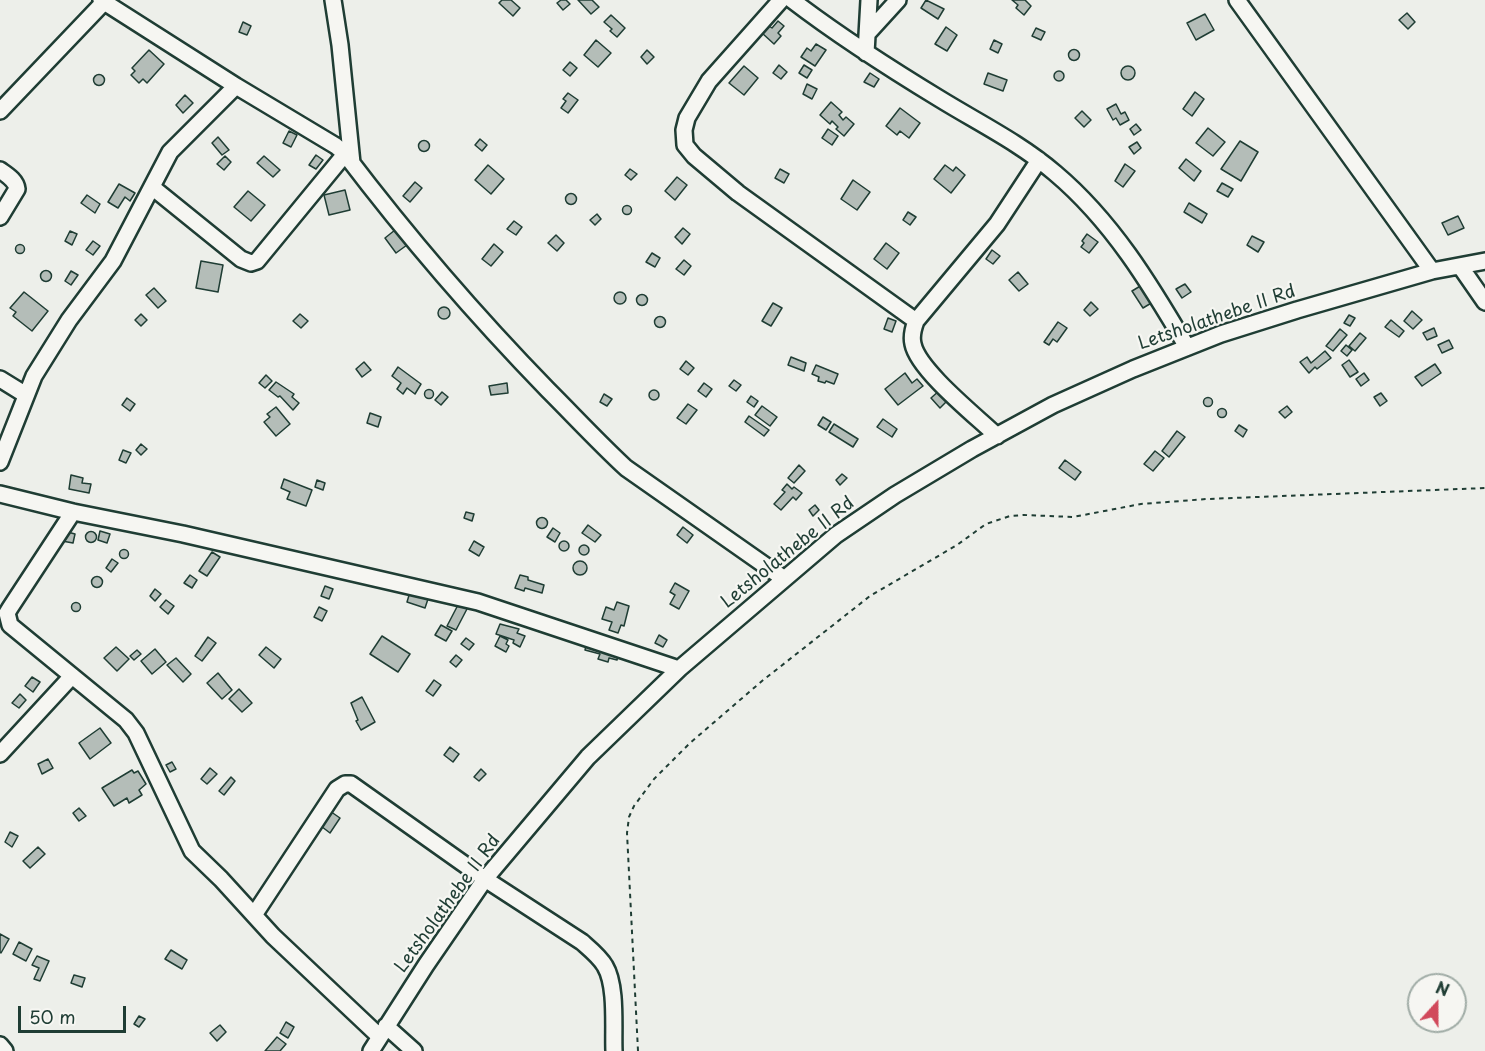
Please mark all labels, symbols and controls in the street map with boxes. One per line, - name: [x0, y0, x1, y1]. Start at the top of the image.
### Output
- street label: Letsholathebe II Rd: [1135, 281, 1299, 355]
- street label: Letsholathebe II Rd: [717, 493, 859, 613]
- street label: Letsholathebe II Rd: [391, 831, 505, 977]
- north arrow: [1407, 973, 1467, 1033]
- text: N: [1433, 975, 1453, 1002]
- scale bar: [21, 994, 129, 1032]
- text: 50 m: [29, 1003, 76, 1030]

